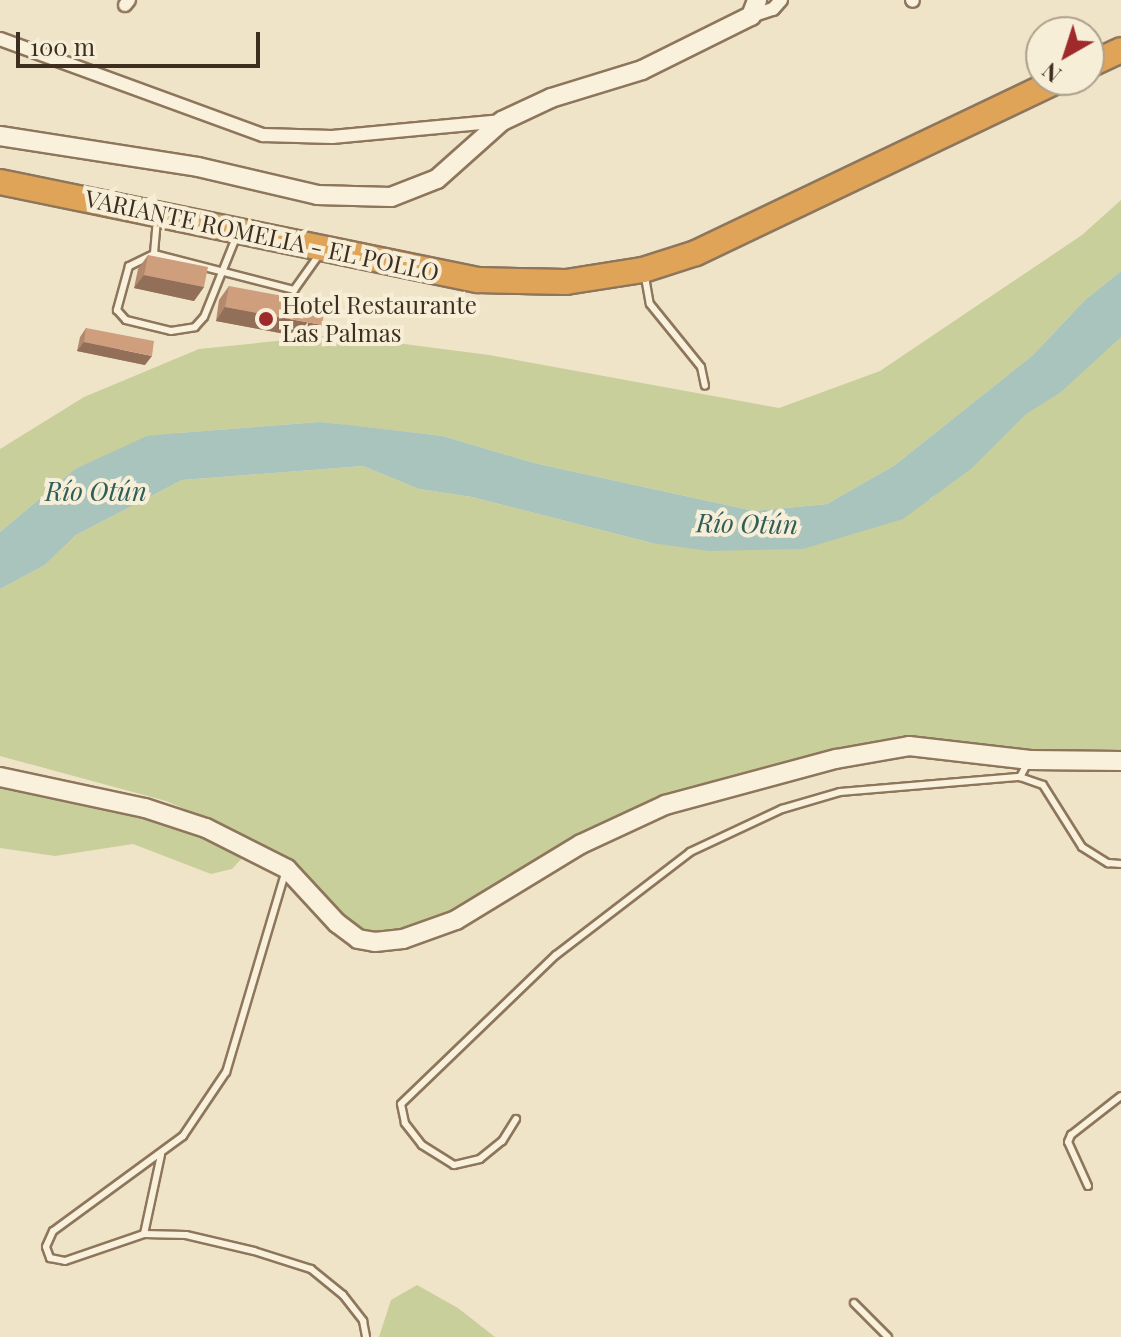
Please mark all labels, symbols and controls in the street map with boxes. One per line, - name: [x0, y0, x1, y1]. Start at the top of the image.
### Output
- scale bar: [20, 16, 264, 66]
- north arrow: [1025, 16, 1105, 96]
- text: 100 m: [30, 30, 95, 62]
- text: N: [1036, 56, 1067, 90]
- street label: VARIANTE ROMELIA - EL POLLO: [82, 183, 442, 287]
- place label: Hotel Restaurante Las Palmas: [282, 291, 477, 347]
- marker: Hotel Restaurante Las Palmas: [257, 310, 275, 328]
- water label: Río Otún: [45, 475, 147, 507]
- water label: Río Otún: [696, 507, 798, 539]

